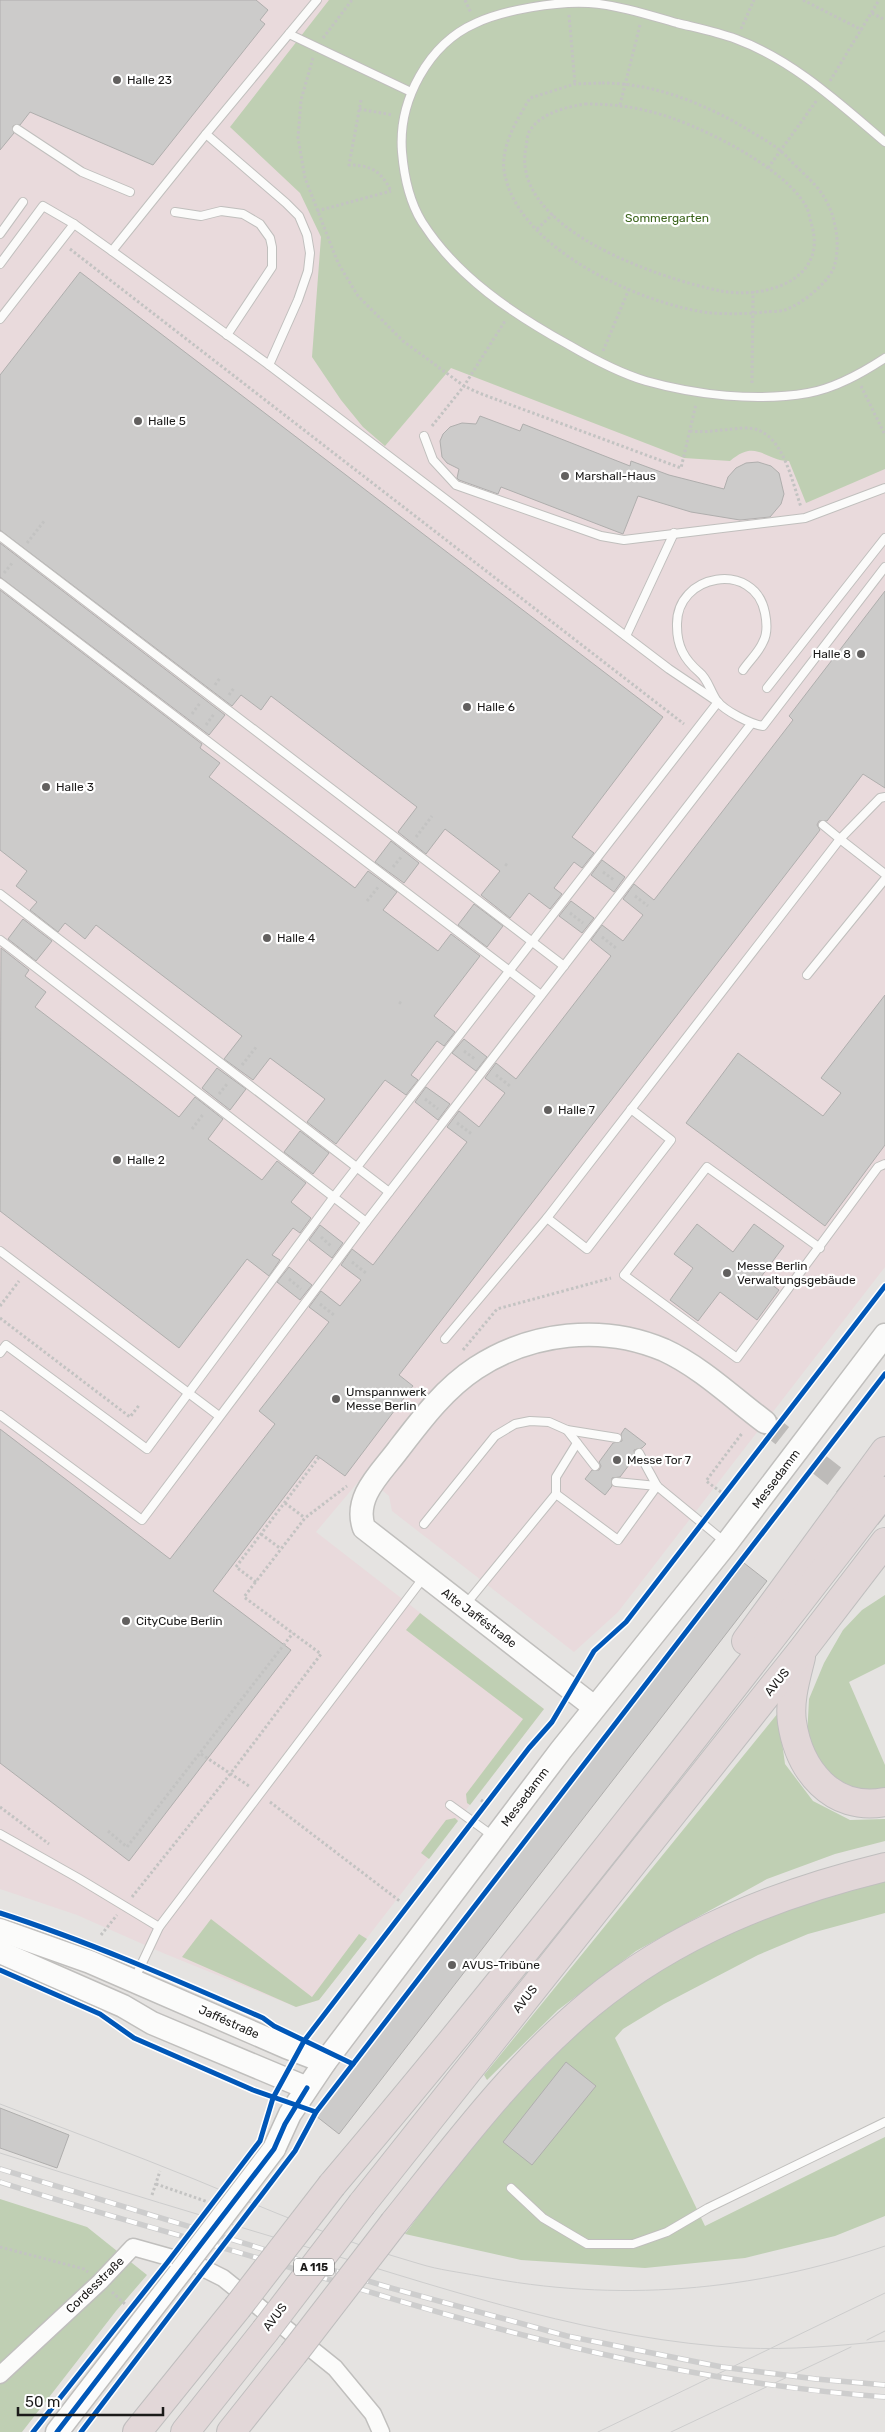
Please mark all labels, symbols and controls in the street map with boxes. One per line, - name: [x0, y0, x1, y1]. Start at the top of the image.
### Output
- place label: Halle 23: [127, 73, 172, 87]
- marker: Halle 23: [111, 74, 123, 86]
- park label: Sommergarten: [625, 211, 709, 225]
- place label: Halle 5: [148, 414, 186, 428]
- marker: Halle 5: [132, 415, 144, 427]
- place label: Marshall-Haus: [575, 469, 656, 483]
- marker: Marshall-Haus: [559, 470, 571, 482]
- place label: Halle 8: [813, 647, 851, 661]
- marker: Halle 8: [855, 648, 867, 660]
- place label: Halle 6: [477, 700, 515, 714]
- marker: Halle 6: [461, 701, 473, 713]
- place label: Halle 3: [56, 780, 94, 794]
- marker: Halle 3: [40, 781, 52, 793]
- place label: Halle 4: [277, 931, 316, 945]
- marker: Halle 4: [261, 932, 273, 944]
- place label: Halle 7: [558, 1103, 595, 1117]
- marker: Halle 7: [542, 1104, 554, 1116]
- place label: Halle 2: [127, 1153, 165, 1167]
- marker: Halle 2: [111, 1154, 123, 1166]
- place label: Messe Berlin Verwaltungsgebäude: [737, 1259, 856, 1287]
- marker: Messe Berlin Verwaltungsgebäude: [721, 1267, 733, 1279]
- place label: Umspannwerk Messe Berlin: [346, 1385, 427, 1413]
- marker: Umspannwerk Messe Berlin: [330, 1393, 342, 1405]
- street label: Messedamm: [749, 1447, 803, 1511]
- place label: Messe Tor 7: [627, 1453, 691, 1467]
- marker: Messe Tor 7: [611, 1454, 623, 1466]
- street label: Alte Jafféstraße: [439, 1585, 519, 1651]
- place label: CityCube Berlin: [136, 1614, 223, 1628]
- marker: CityCube Berlin: [120, 1615, 132, 1627]
- street label: AVUS: [762, 1665, 792, 1699]
- street label: Messedamm: [498, 1765, 552, 1829]
- place label: AVUS-Tribüne: [462, 1958, 540, 1972]
- marker: AVUS-Tribüne: [446, 1959, 458, 1971]
- street label: AVUS: [510, 1982, 540, 2016]
- street label: Jafféstraße: [197, 2002, 262, 2042]
- street label: Cordesstraße: [63, 2254, 127, 2316]
- road number: A 115: [294, 2258, 334, 2276]
- street label: AVUS: [260, 2300, 290, 2334]
- scale bar: [18, 2384, 162, 2416]
- text: 50 m: [25, 2393, 60, 2411]

